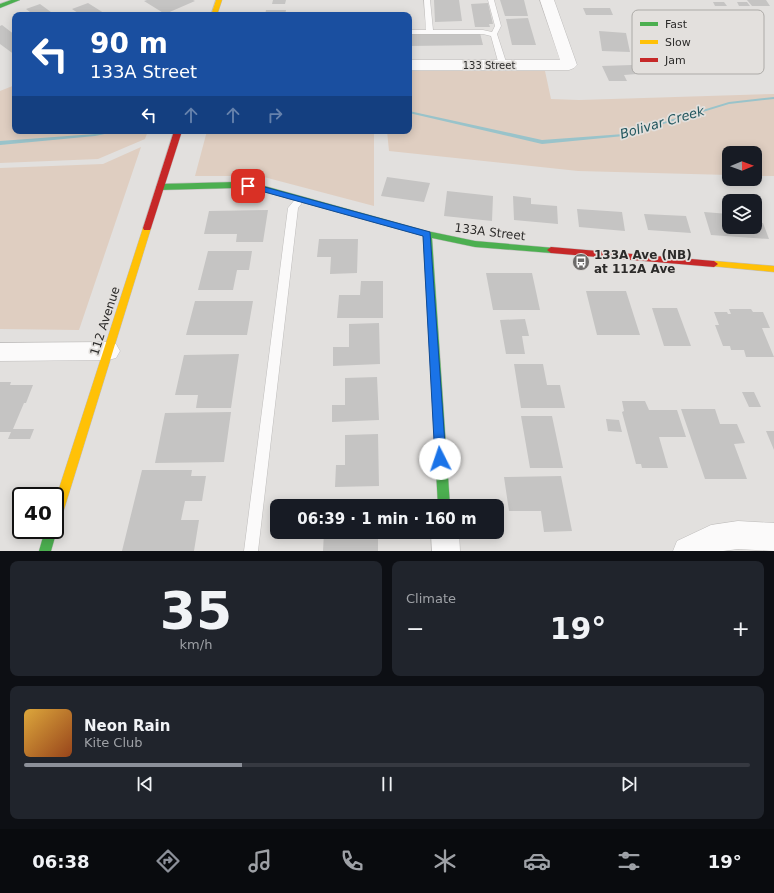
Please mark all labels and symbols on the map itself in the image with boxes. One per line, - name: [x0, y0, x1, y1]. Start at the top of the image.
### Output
- legend: [632, 10, 764, 74]
- text: Fast: [665, 18, 688, 31]
- text: Slow: [665, 36, 691, 49]
- text: Jam: [664, 54, 686, 67]
- street label: 133 Street: [463, 60, 515, 71]
- water label: Bolivar Creek: [618, 103, 707, 142]
- north arrow: [722, 146, 762, 186]
- pin: [231, 169, 265, 203]
- street label: 133A Street: [454, 221, 527, 243]
- place label: 133A Ave (NB) at 112A Ave: [594, 248, 692, 276]
- bus stop icon: 133A Ave (NB) at 112A Ave: [571, 252, 591, 272]
- street label: 112 Avenue: [87, 285, 123, 357]
- position arrow: [419, 438, 461, 480]
- speed limit sign: 40: [12, 487, 64, 539]

